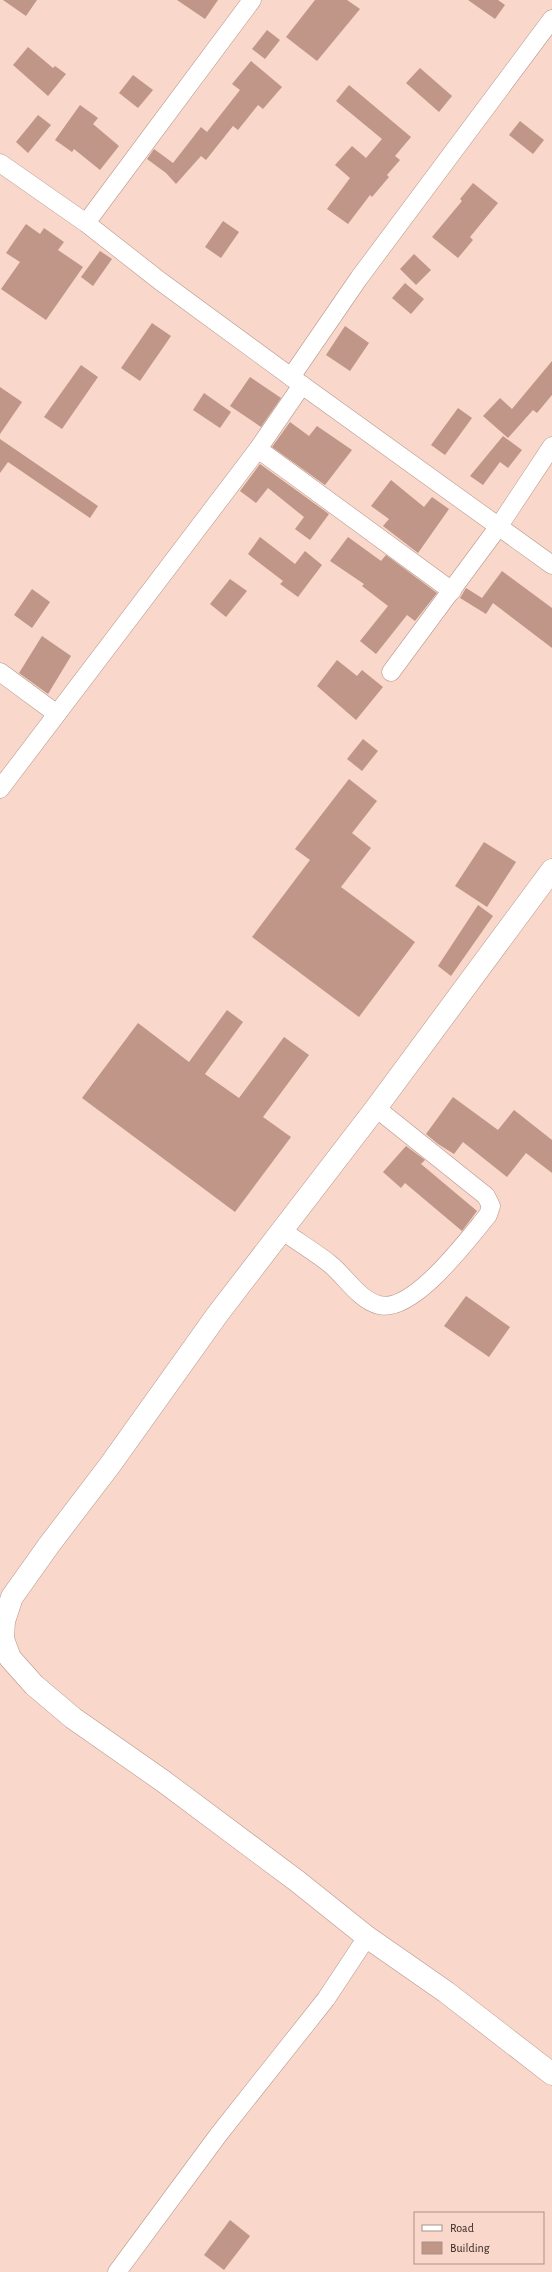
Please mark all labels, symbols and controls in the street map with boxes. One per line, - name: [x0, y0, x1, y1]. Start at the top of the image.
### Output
- legend: [414, 2212, 544, 2264]
- text: Road: [450, 2222, 474, 2234]
- text: Building: [450, 2242, 490, 2254]

